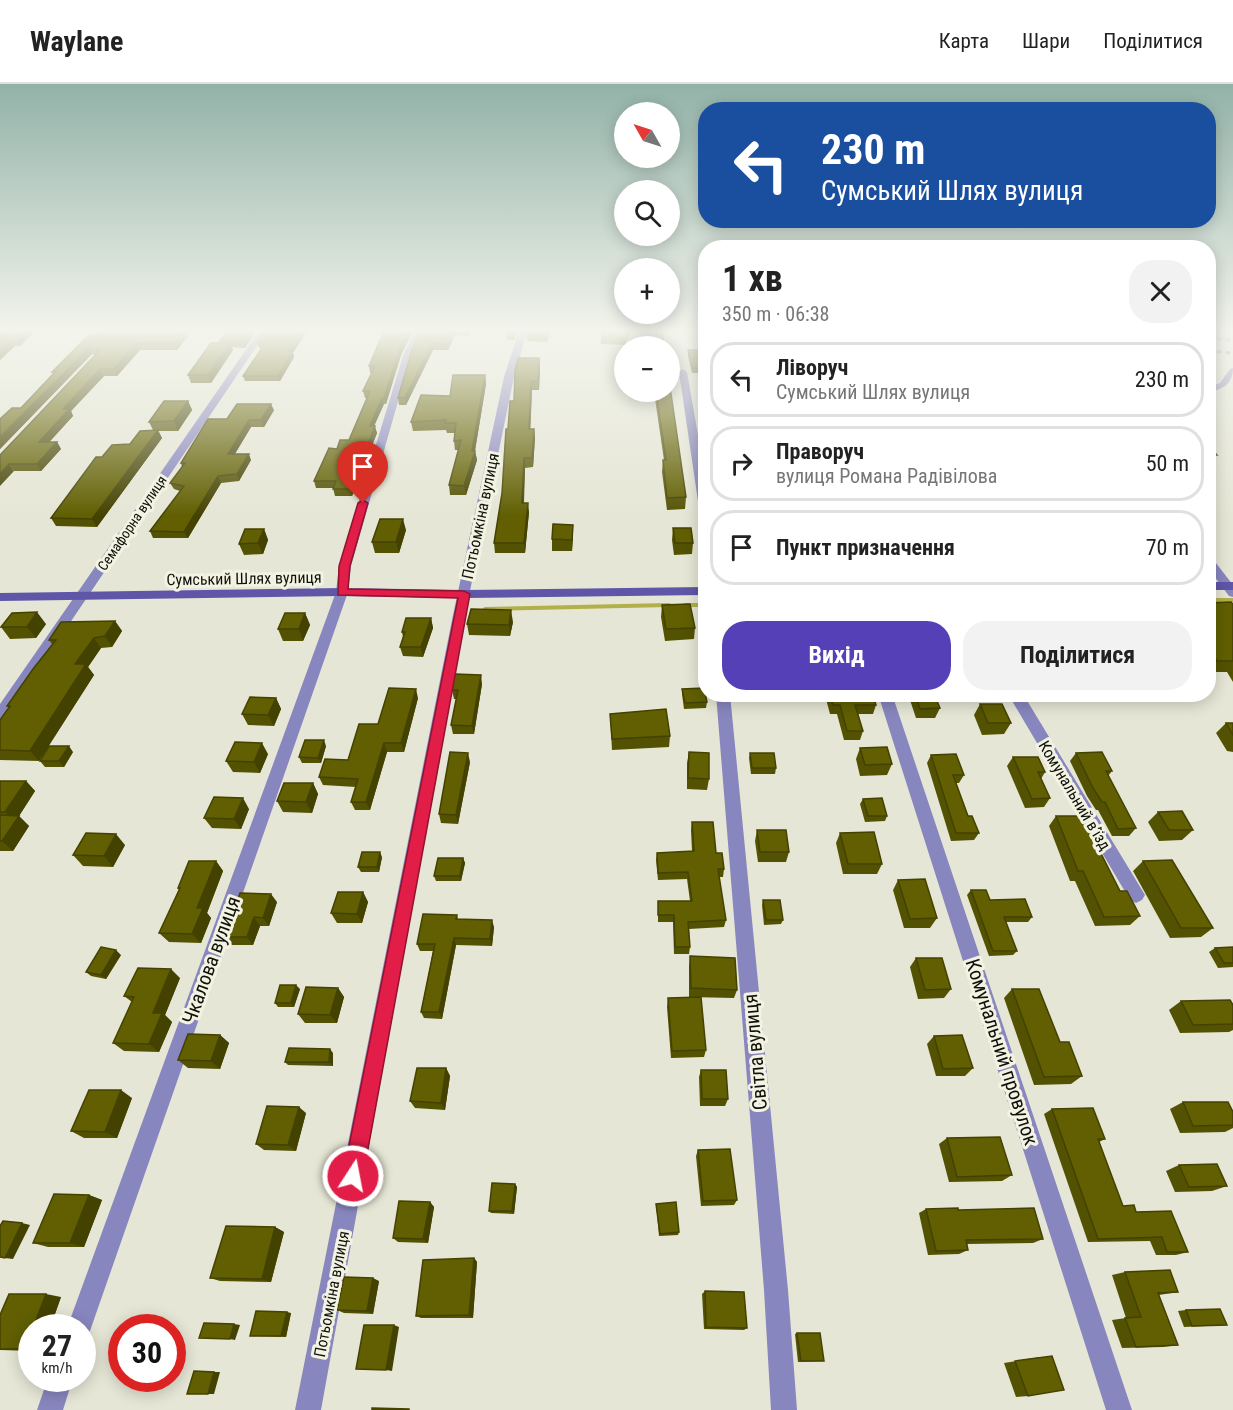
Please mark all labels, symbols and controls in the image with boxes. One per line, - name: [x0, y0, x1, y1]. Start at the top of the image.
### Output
- text: Waylane: [30, 25, 123, 58]
- text: Карта: [939, 29, 989, 53]
- text: Шари: [1022, 29, 1070, 53]
- text: Поділитися: [1103, 29, 1203, 53]
- north arrow: [614, 102, 680, 168]
- map controls: [614, 102, 680, 402]
- text: 230 m: [821, 125, 926, 174]
- icon: left: [722, 126, 800, 204]
- text: Сумський Шлях вулиця: [821, 175, 1083, 207]
- button: search: [614, 180, 680, 246]
- button: +: [614, 258, 680, 324]
- text: 1 хв: [722, 258, 783, 300]
- button: close: [1129, 260, 1192, 323]
- text: 350 m · 06:38: [722, 302, 829, 326]
- button: −: [614, 336, 680, 402]
- text: Ліворуч: [776, 355, 848, 380]
- icon: left: [725, 363, 758, 396]
- text: 230 m: [1135, 367, 1189, 392]
- text: Сумський Шлях вулиця: [776, 380, 970, 404]
- text: Праворуч: [776, 439, 864, 464]
- pin: [337, 441, 388, 503]
- icon: right: [725, 447, 758, 480]
- icon: arrive: [346, 450, 379, 483]
- street label: Потьомкіна вулиця: [458, 451, 503, 581]
- text: 50 m: [1146, 451, 1189, 476]
- text: вулиця Романа Радівілова: [776, 464, 997, 488]
- street label: Семафорна вулиця: [94, 473, 170, 573]
- icon: arrive: [725, 531, 758, 564]
- text: Пункт призначення: [776, 535, 955, 560]
- text: 70 m: [1146, 535, 1189, 560]
- street label: Сумський Шлях вулиця: [166, 568, 322, 589]
- button: Вихід: [722, 621, 951, 690]
- button: Поділитися: [963, 621, 1192, 690]
- street label: Комунальний в’їзд: [1034, 737, 1115, 854]
- street label: Чкалова вулиця: [177, 893, 245, 1027]
- street label: Комунальний провулок: [960, 956, 1044, 1149]
- street label: Світла вулиця: [738, 993, 772, 1111]
- position arrow: [321, 1144, 385, 1208]
- street label: Потьомкіна вулиця: [310, 1229, 353, 1359]
- speed limit sign: 30: [108, 1314, 186, 1392]
- text: 27: [42, 1328, 72, 1363]
- text: km/h: [42, 1359, 72, 1377]

